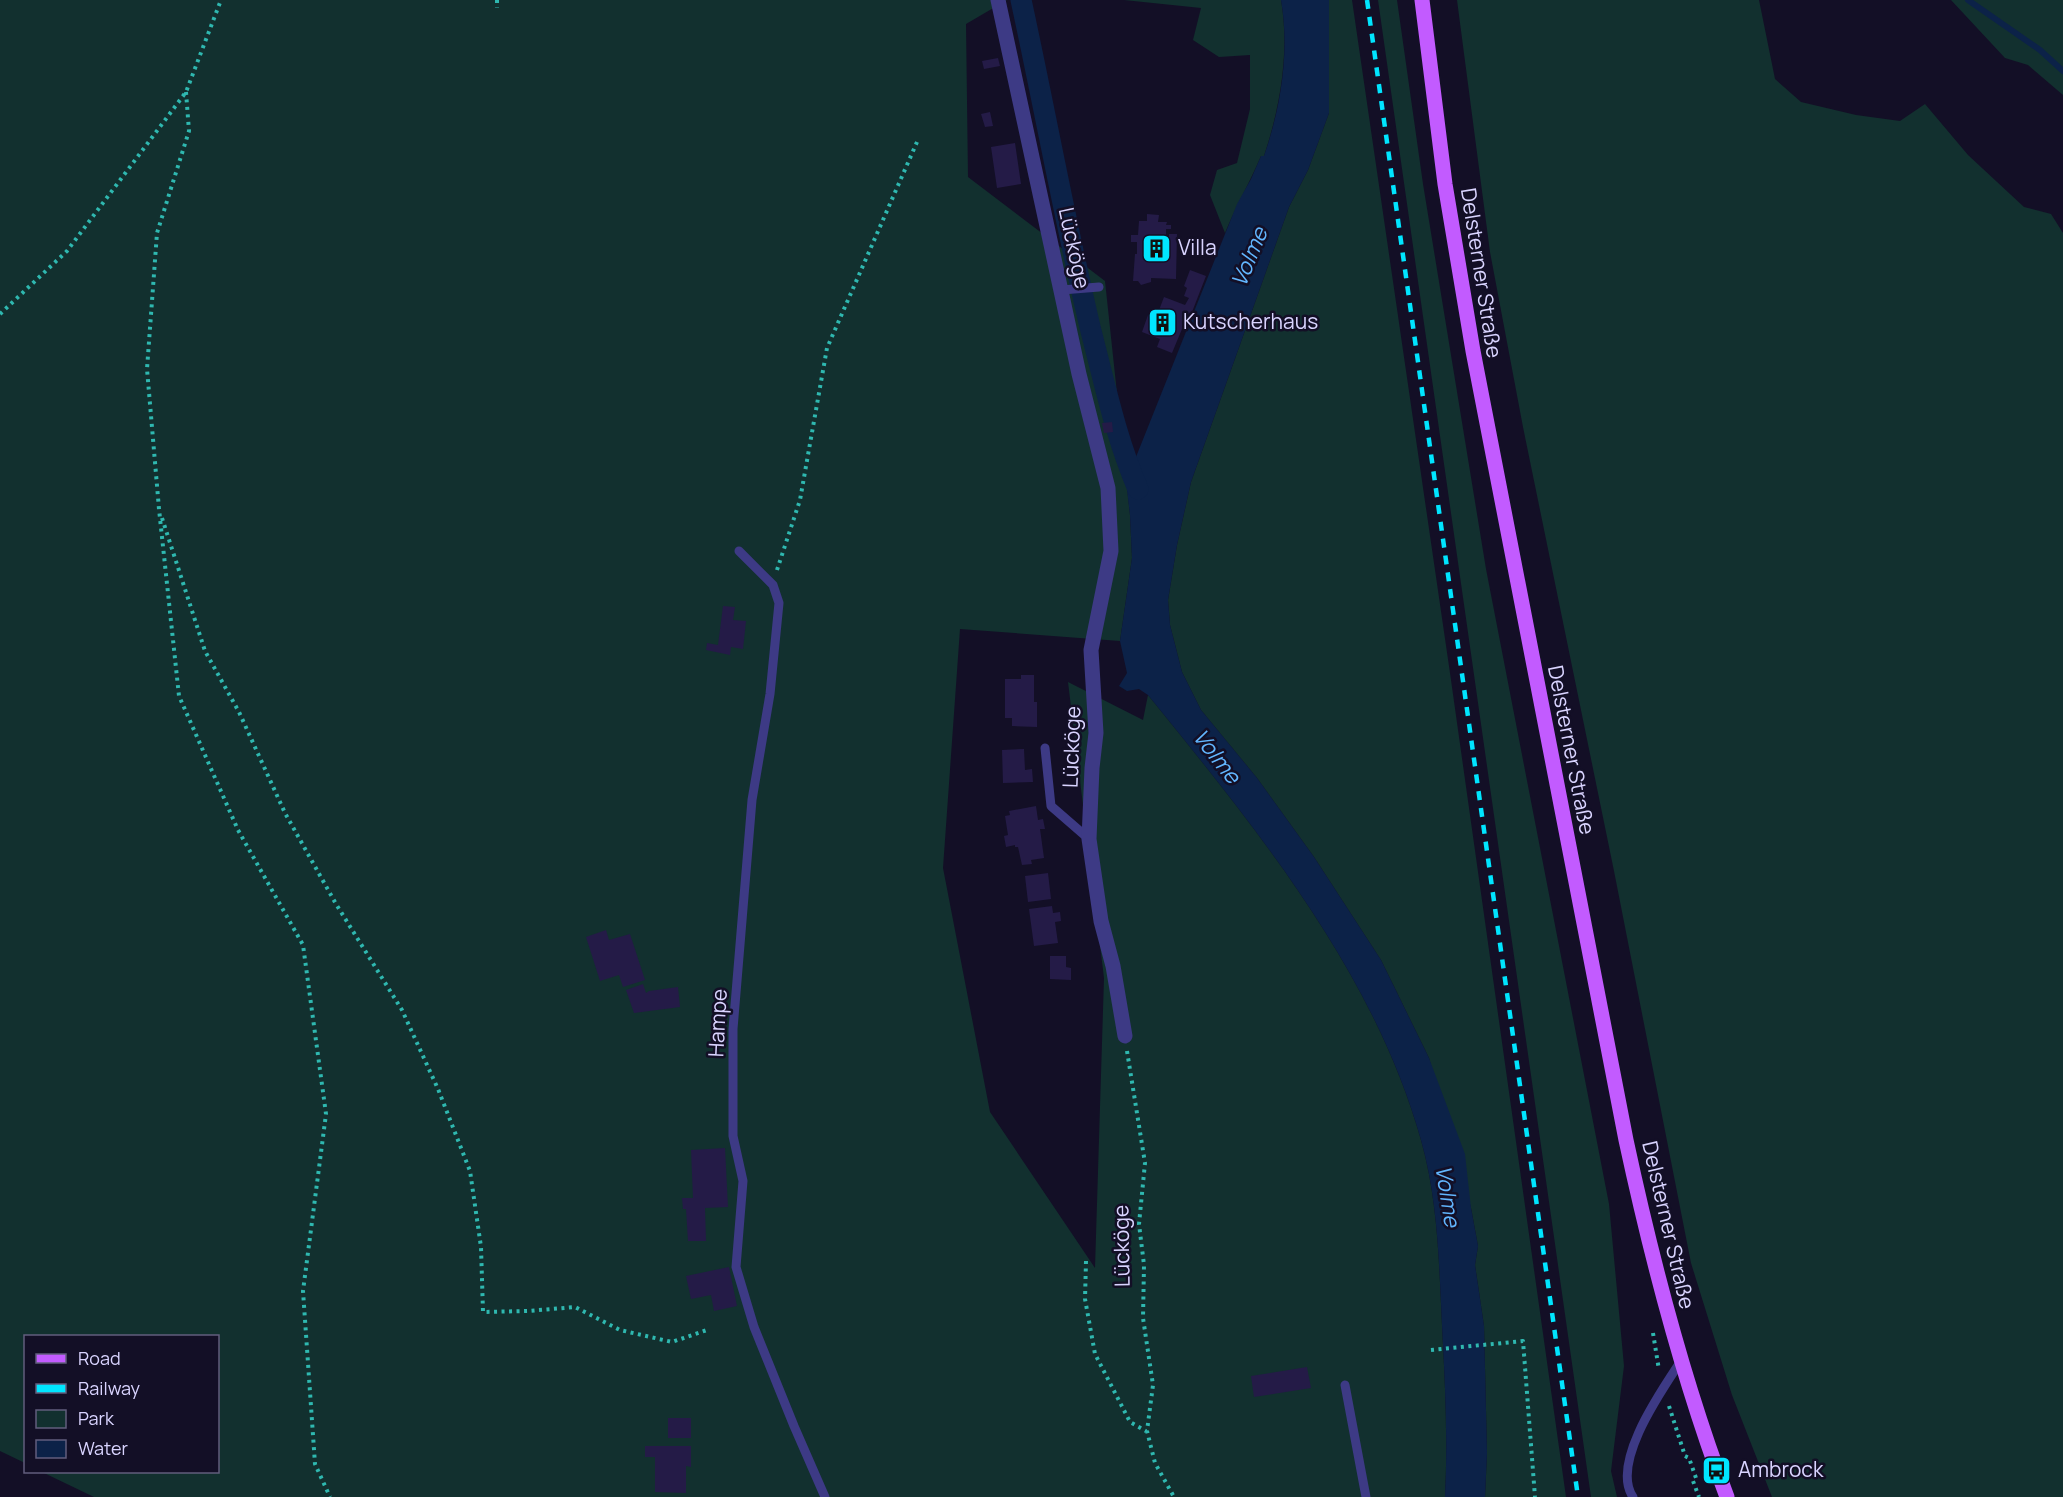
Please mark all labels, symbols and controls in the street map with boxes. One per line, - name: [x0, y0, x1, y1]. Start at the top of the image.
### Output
- street label: Delsterner Straße: [1455, 186, 1509, 360]
- street label: Lücköge: [1053, 205, 1097, 291]
- water label: Volme: [1224, 222, 1275, 291]
- building icon: Villa: [1141, 232, 1173, 264]
- place label: Villa: [1178, 233, 1217, 261]
- building icon: Kutscherhaus: [1146, 306, 1178, 338]
- place label: Kutscherhaus: [1183, 307, 1318, 335]
- street label: Delsterner Straße: [1542, 663, 1602, 837]
- street label: Lücköge: [1056, 705, 1086, 789]
- water label: Volme: [1186, 723, 1248, 790]
- street label: Hampe: [701, 988, 733, 1058]
- street label: Delsterner Straße: [1636, 1138, 1702, 1312]
- water label: Volme: [1428, 1163, 1468, 1230]
- street label: Lücköge: [1106, 1205, 1136, 1287]
- legend: [24, 1335, 219, 1473]
- text: Road: [78, 1346, 121, 1370]
- text: Railway: [78, 1376, 140, 1400]
- text: Park: [78, 1406, 115, 1430]
- text: Water: [78, 1436, 128, 1460]
- bus stop icon: Ambrock: [1701, 1454, 1733, 1486]
- place label: Ambrock: [1738, 1455, 1824, 1483]

